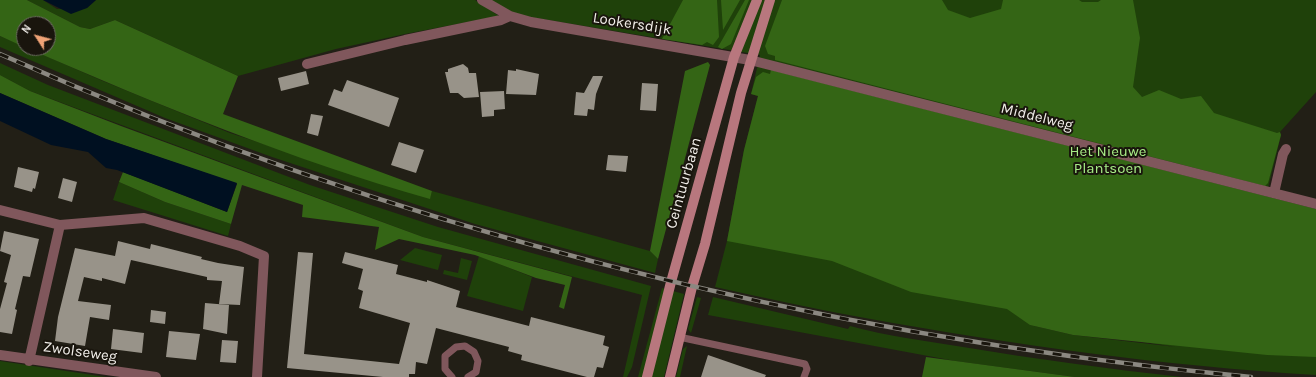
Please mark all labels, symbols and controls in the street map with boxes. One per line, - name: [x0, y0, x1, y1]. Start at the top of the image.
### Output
- street label: Lookersdijk: [591, 9, 673, 39]
- north arrow: [16, 16, 56, 56]
- text: N: [19, 22, 34, 36]
- street label: Middelweg: [999, 99, 1075, 135]
- street label: Ceintuurbaan: [662, 135, 706, 231]
- park label: Het Nieuwe Plantsoen: [1069, 143, 1147, 178]
- street label: Zwolseweg: [42, 338, 118, 366]

